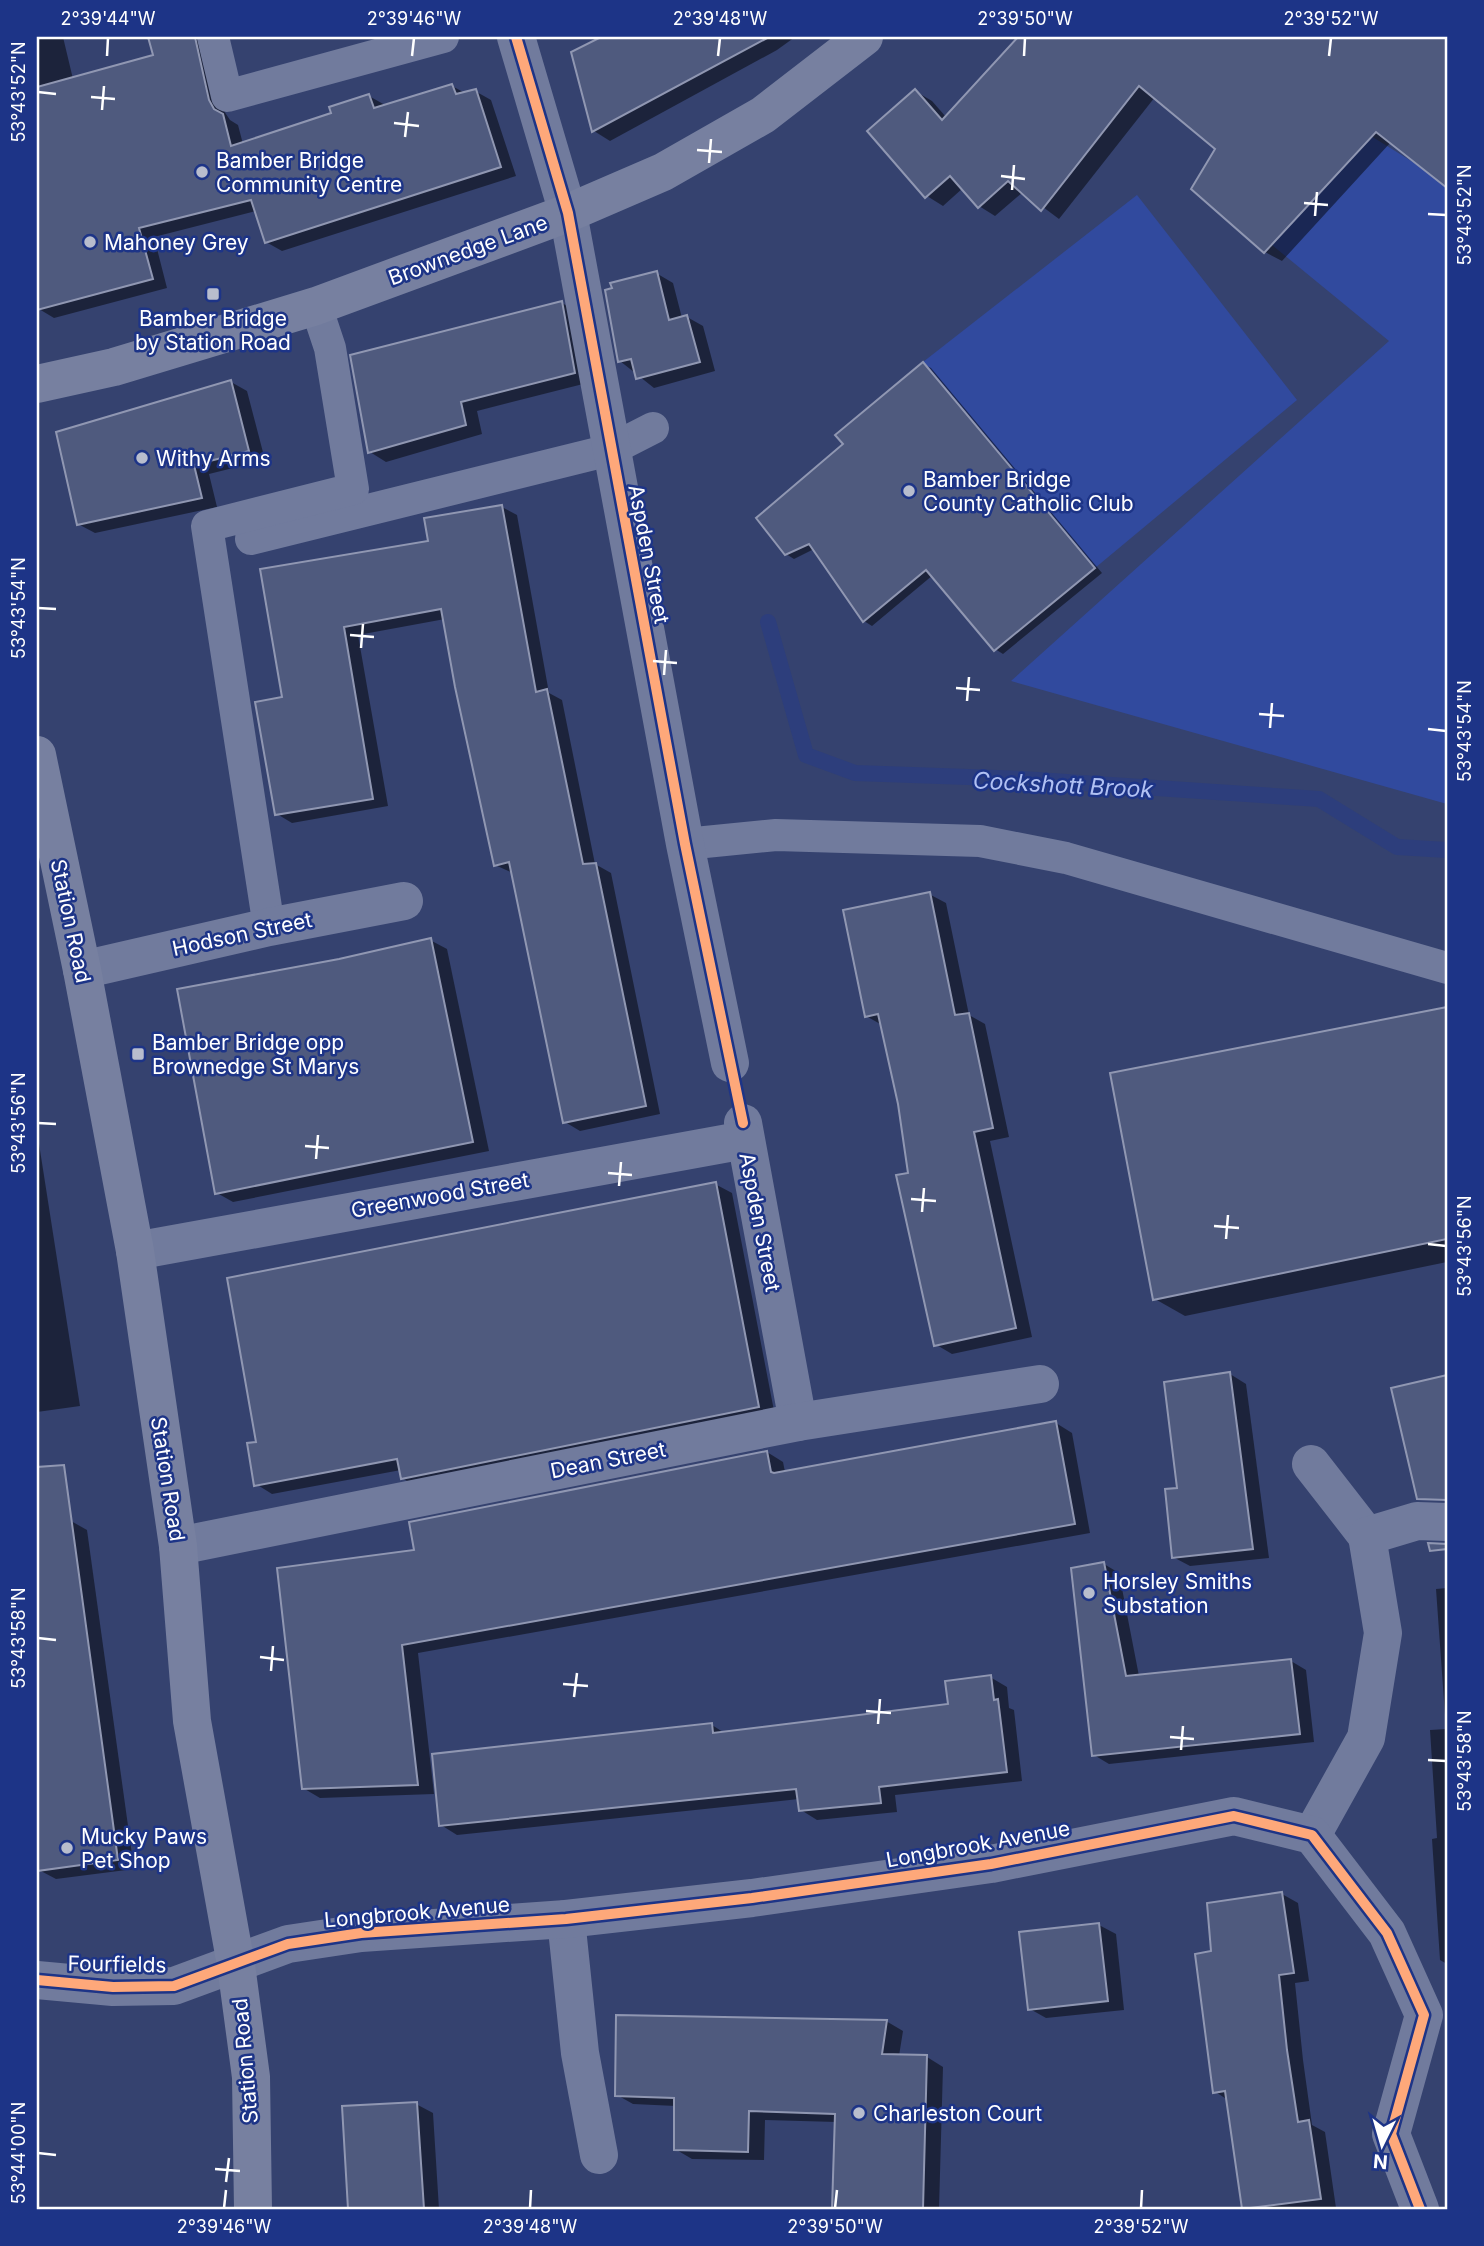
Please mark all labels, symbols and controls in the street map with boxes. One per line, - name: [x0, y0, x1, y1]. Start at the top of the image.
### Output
- text: 2°39'44"W: [60, 8, 156, 29]
- text: 2°39'46"W: [367, 8, 462, 29]
- text: 2°39'48"W: [673, 8, 768, 29]
- text: 2°39'50"W: [977, 8, 1073, 29]
- text: 2°39'52"W: [1284, 8, 1379, 29]
- text: 53°43'52"N: [8, 41, 29, 143]
- place label: Bamber Bridge Community Centre: [216, 148, 402, 197]
- marker: Bamber Bridge Community Centre: [194, 164, 210, 180]
- text: 53°43'52"N: [1454, 164, 1475, 266]
- street label: Brownedge Lane: [385, 210, 551, 290]
- place label: Mahoney Grey: [104, 230, 249, 255]
- marker: Mahoney Grey: [82, 234, 98, 250]
- marker: Bamber Bridge by Station Road: [205, 286, 221, 302]
- place label: Bamber Bridge by Station Road: [135, 306, 291, 355]
- place label: Withy Arms: [156, 446, 271, 471]
- marker: Withy Arms: [134, 450, 150, 466]
- place label: Bamber Bridge County Catholic Club: [923, 467, 1134, 516]
- street label: Aspden Street: [623, 482, 675, 626]
- marker: Bamber Bridge County Catholic Club: [901, 483, 917, 499]
- text: 53°43'54"N: [8, 557, 29, 659]
- text: 53°43'54"N: [1454, 680, 1475, 782]
- water label: Cockshott Brook: [972, 766, 1154, 804]
- street label: Station Road: [46, 857, 96, 985]
- street label: Hodson Street: [170, 907, 314, 961]
- place label: Bamber Bridge opp Brownedge St Marys: [152, 1030, 359, 1079]
- marker: Bamber Bridge opp Brownedge St Marys: [130, 1046, 146, 1062]
- text: 53°43'56"N: [8, 1072, 29, 1174]
- street label: Aspden Street: [734, 1150, 786, 1294]
- street label: Greenwood Street: [349, 1167, 531, 1223]
- text: 53°43'56"N: [1454, 1195, 1475, 1297]
- street label: Station Road: [146, 1415, 190, 1543]
- street label: Dean Street: [548, 1437, 668, 1483]
- place label: Horsley Smiths Substation: [1103, 1569, 1252, 1618]
- marker: Horsley Smiths Substation: [1081, 1585, 1097, 1601]
- text: 53°43'58"N: [8, 1587, 29, 1689]
- text: 53°43'58"N: [1454, 1710, 1475, 1812]
- street label: Longbrook Avenue: [884, 1815, 1072, 1873]
- place label: Mucky Paws Pet Shop: [81, 1824, 207, 1873]
- marker: Mucky Paws Pet Shop: [59, 1840, 75, 1856]
- street label: Longbrook Avenue: [323, 1891, 511, 1933]
- street label: Fourfields: [67, 1951, 167, 1977]
- street label: Station Road: [227, 1997, 263, 2125]
- place label: Charleston Court: [873, 2101, 1042, 2126]
- text: 53°44'00"N: [8, 2102, 29, 2204]
- marker: Charleston Court: [851, 2105, 867, 2121]
- north arrow: [1348, 2110, 1418, 2180]
- text: N: [1372, 2149, 1389, 2174]
- text: 2°39'46"W: [177, 2216, 272, 2237]
- text: 2°39'48"W: [483, 2216, 578, 2237]
- text: 2°39'50"W: [787, 2216, 883, 2237]
- text: 2°39'52"W: [1094, 2216, 1189, 2237]

